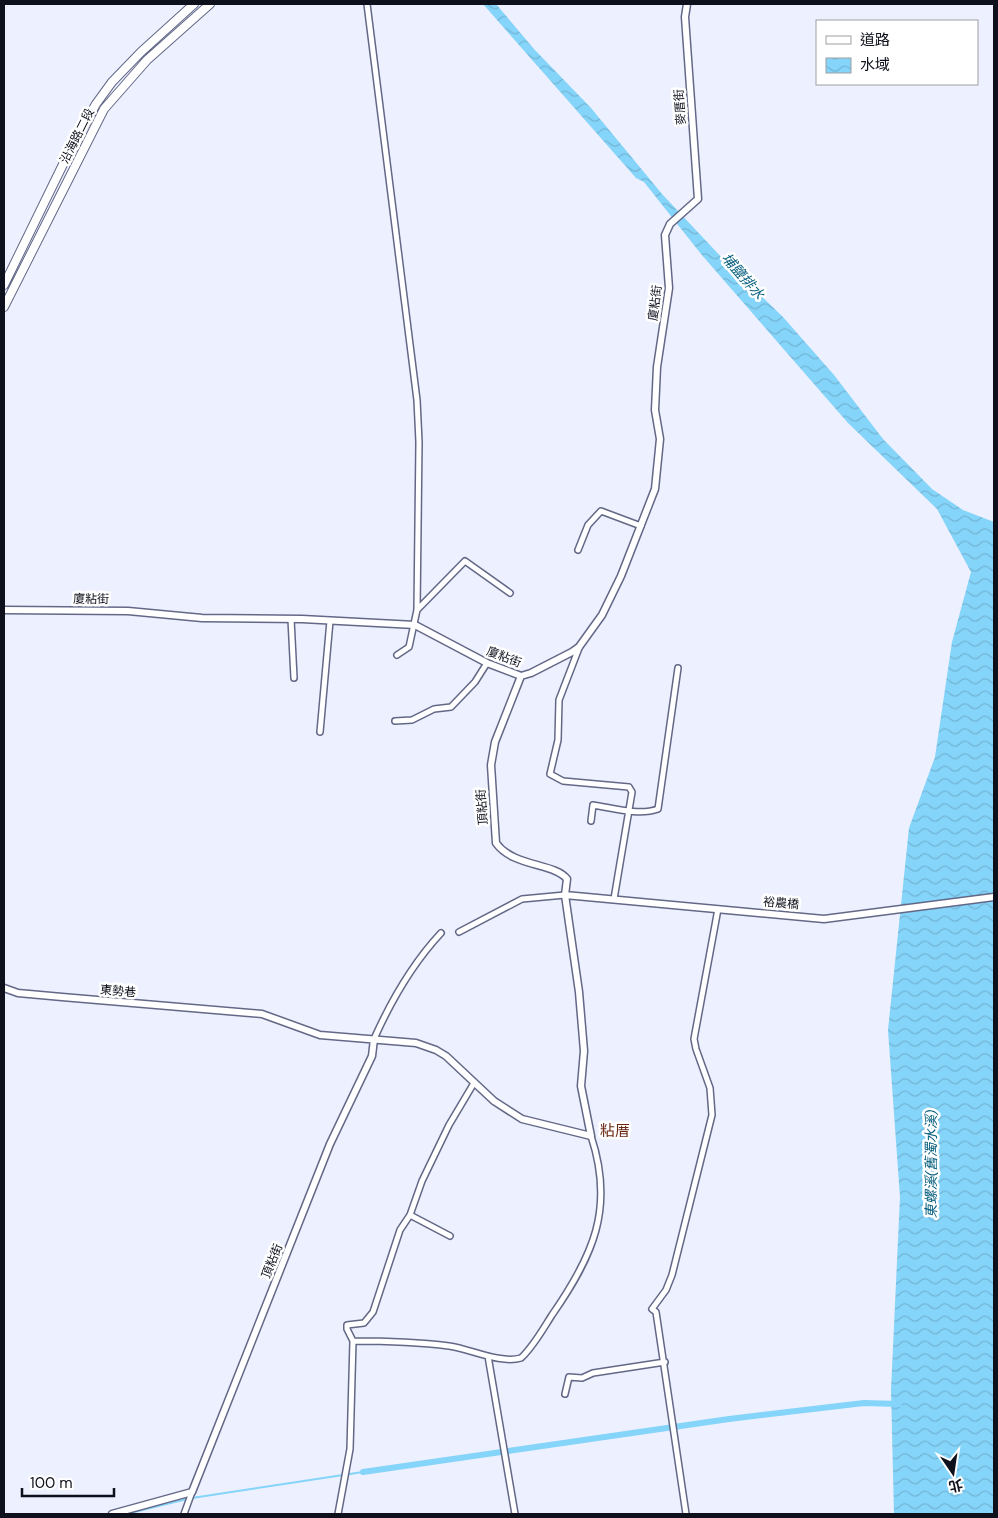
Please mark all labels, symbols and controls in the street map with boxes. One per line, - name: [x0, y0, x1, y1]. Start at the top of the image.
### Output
- legend: [816, 20, 978, 85]
- text: 道路: [860, 30, 890, 50]
- text: 水域: [860, 55, 890, 75]
- street label: 麥厝街: [671, 88, 689, 126]
- street label: 沿海路二段: [56, 106, 98, 166]
- water label: 埔鹽排水: [718, 249, 769, 304]
- street label: 廈粘街: [645, 284, 665, 322]
- street label: 廈粘街: [73, 591, 109, 607]
- street label: 廈粘街: [484, 643, 524, 671]
- street label: 頂粘街: [473, 788, 491, 826]
- street label: 裕農橋: [762, 893, 800, 913]
- street label: 東勢巷: [99, 981, 137, 1001]
- water label: 東螺溪(舊濁水溪): [922, 1110, 940, 1218]
- district label: 粘厝: [600, 1121, 630, 1141]
- street label: 頂粘街: [258, 1241, 286, 1281]
- north arrow: [928, 1448, 978, 1498]
- scale bar: [22, 1466, 115, 1498]
- text: 100 m: [30, 1473, 73, 1493]
- text: 北: [947, 1475, 965, 1496]

